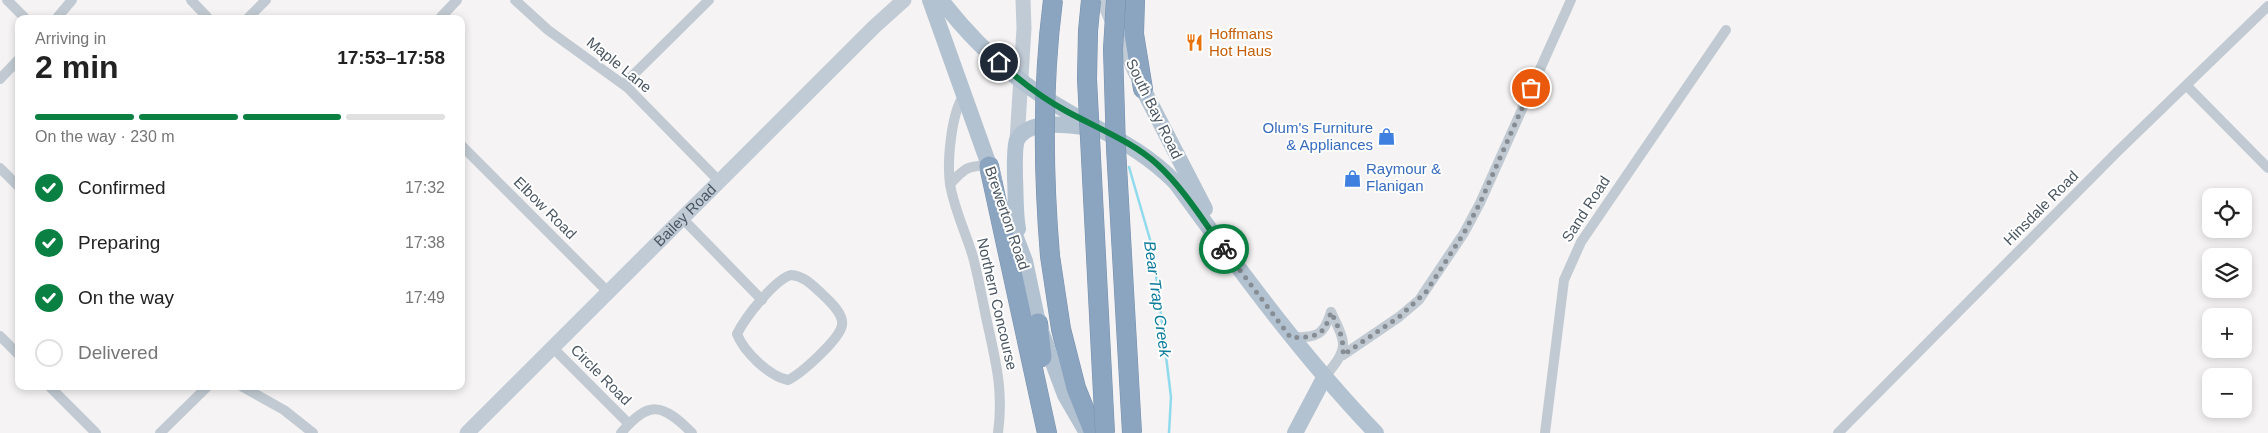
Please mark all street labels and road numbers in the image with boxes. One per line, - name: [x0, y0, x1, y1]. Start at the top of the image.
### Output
- street label: Maple Lane: [583, 33, 655, 96]
- street label: South Bay Road: [1123, 56, 1186, 162]
- street label: Brewerton Road: [982, 164, 1033, 272]
- street label: Hinsdale Road: [2000, 167, 2081, 248]
- street label: Elbow Road: [511, 173, 580, 242]
- street label: Sand Road: [1558, 173, 1613, 245]
- street label: Bailey Road: [650, 181, 719, 250]
- street label: Northern Concourse: [974, 236, 1021, 372]
- street label: Circle Road: [568, 341, 635, 408]

